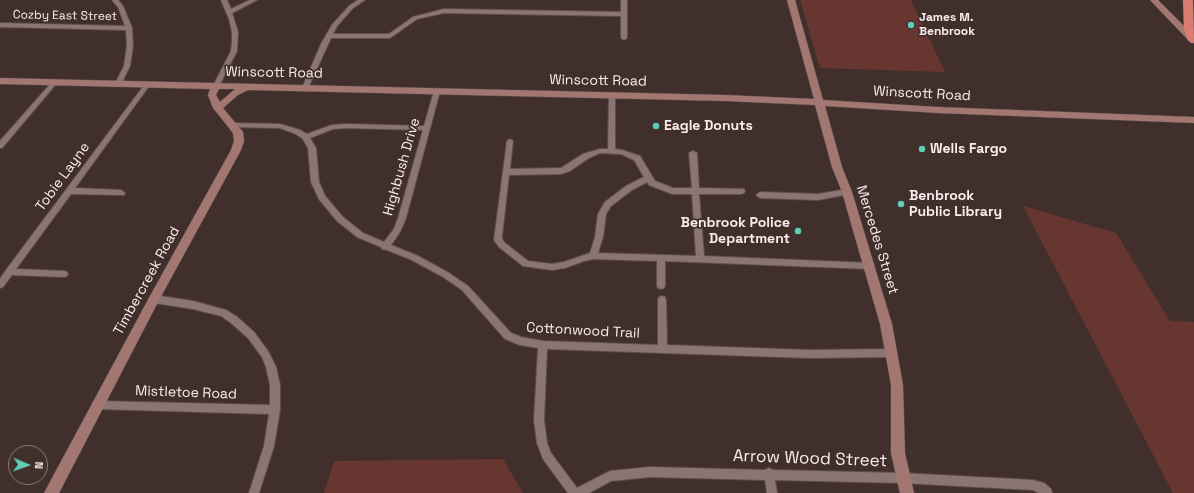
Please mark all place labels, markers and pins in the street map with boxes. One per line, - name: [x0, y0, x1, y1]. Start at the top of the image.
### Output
- place label: James M. Benbrook: [919, 11, 975, 39]
- marker: James M. Benbrook: [906, 20, 916, 30]
- place label: Eagle Donuts: [664, 118, 753, 134]
- marker: Eagle Donuts: [651, 121, 661, 131]
- place label: Wells Fargo: [930, 141, 1007, 157]
- marker: Wells Fargo: [917, 144, 927, 154]
- place label: Benbrook Public Library: [909, 188, 1002, 220]
- marker: Benbrook Public Library: [896, 199, 906, 209]
- place label: Benbrook Police Department: [681, 215, 790, 248]
- marker: Benbrook Police Department: [793, 226, 803, 236]

